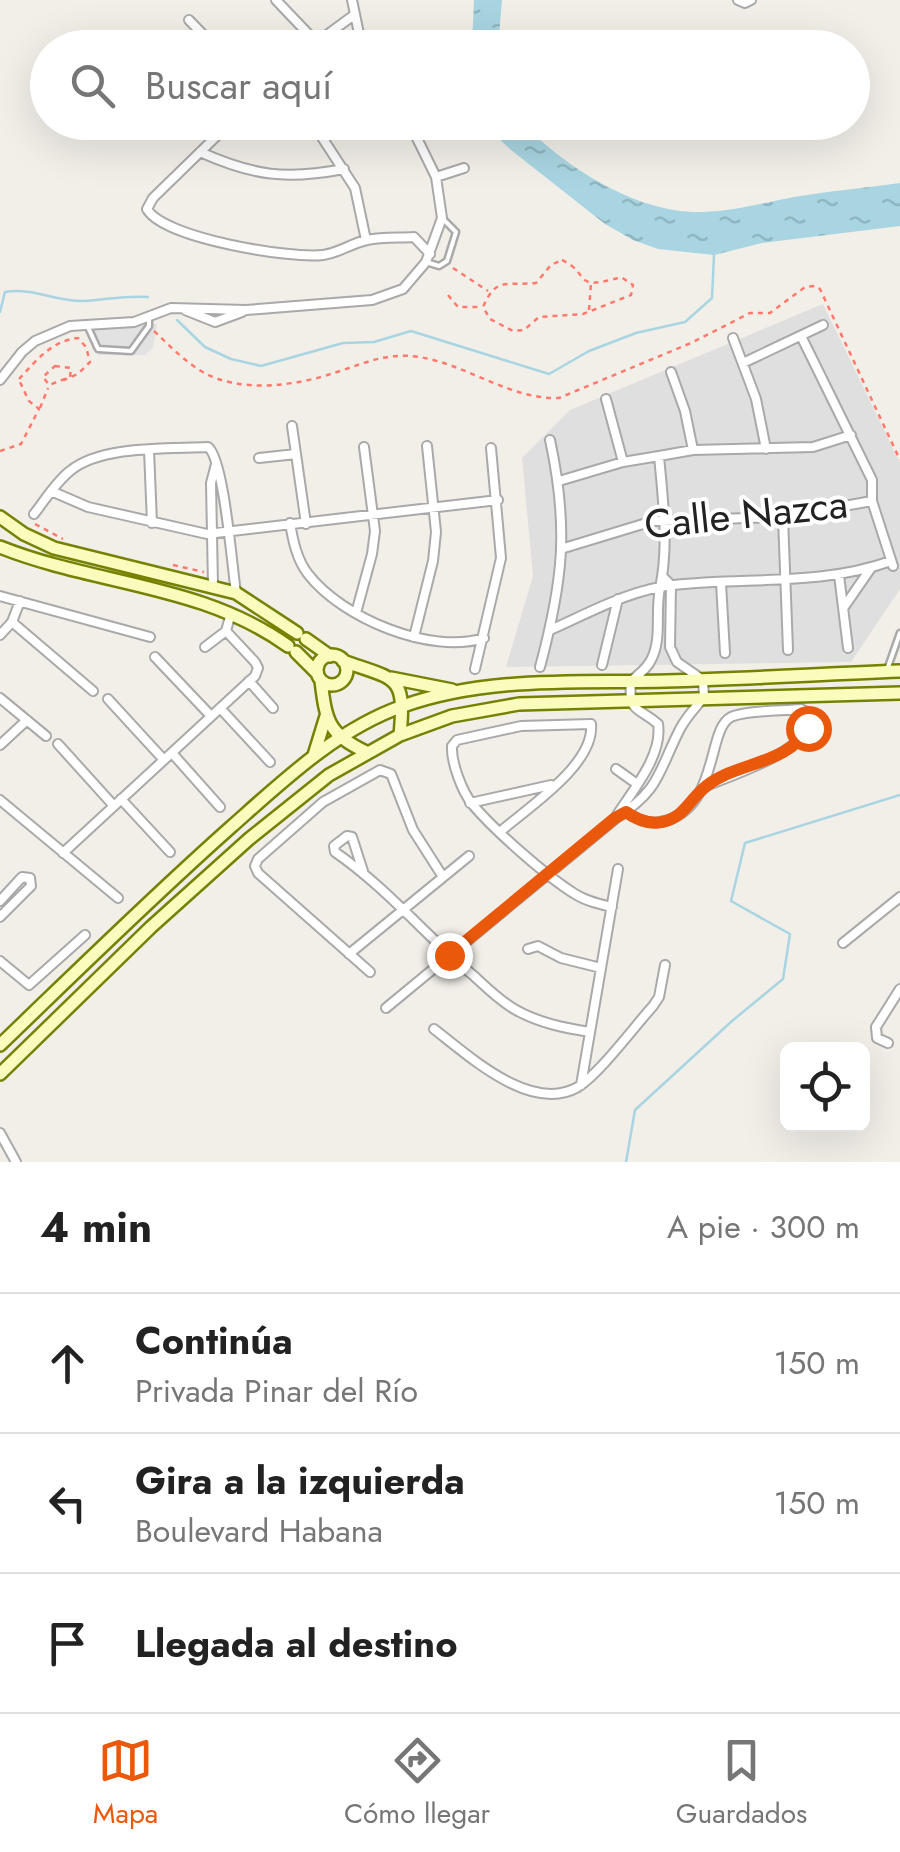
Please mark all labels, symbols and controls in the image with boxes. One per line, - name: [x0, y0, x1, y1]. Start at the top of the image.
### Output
- search box: [30, 30, 870, 140]
- icon: search: [65, 58, 120, 113]
- text: Buscar aquí: [145, 58, 332, 113]
- street label: Calle Nazca: [642, 474, 850, 554]
- route start: [786, 706, 832, 752]
- route end: [427, 933, 473, 979]
- map controls: [780, 1042, 870, 1132]
- button: locate: [780, 1042, 870, 1132]
- text: 4 min: [40, 1197, 152, 1258]
- text: A pie · 300 m: [667, 1204, 860, 1250]
- text: Continúa: [135, 1313, 293, 1368]
- icon: ahead: [40, 1336, 95, 1391]
- text: 150 m: [774, 1340, 860, 1386]
- text: Privada Pinar del Río: [135, 1368, 418, 1414]
- text: Gira a la izquierda: [135, 1453, 465, 1508]
- icon: left: [40, 1476, 95, 1531]
- text: 150 m: [774, 1480, 860, 1526]
- text: Boulevard Habana: [135, 1508, 383, 1554]
- icon: arrive: [40, 1616, 95, 1671]
- text: Llegada al destino: [135, 1616, 458, 1671]
- tab: Mapa: [93, 1733, 158, 1834]
- tab: Cómo llegar: [344, 1733, 490, 1834]
- tab: Guardados: [676, 1733, 807, 1834]

